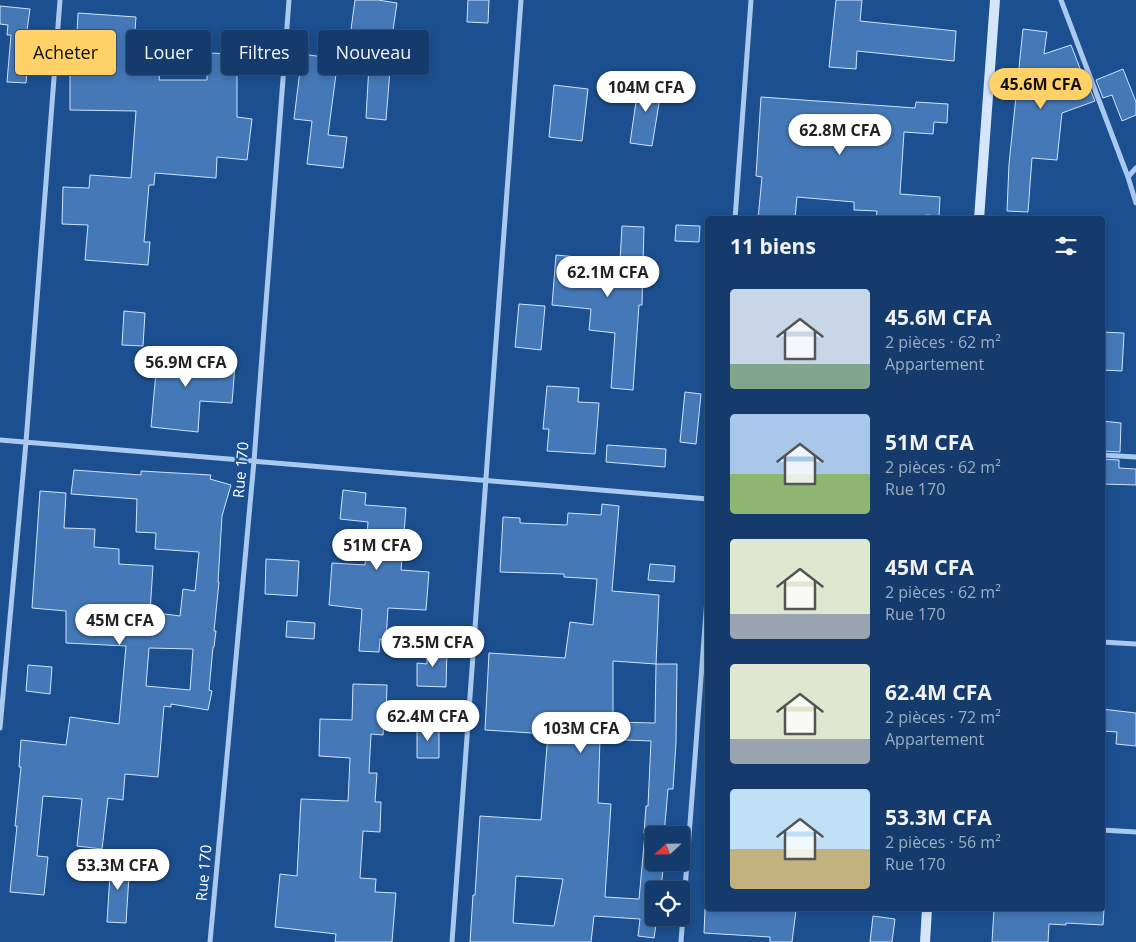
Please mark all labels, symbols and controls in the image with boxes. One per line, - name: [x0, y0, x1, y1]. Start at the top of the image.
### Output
- chip: Acheter: [15, 30, 116, 75]
- chip: Louer: [126, 30, 211, 75]
- chip: Filtres: [221, 30, 308, 75]
- chip: Nouveau: [318, 30, 429, 75]
- pin: 45.6M CFA: [984, 68, 1098, 110]
- pin: 104M CFA: [594, 70, 698, 113]
- text: 45.6M CFA: [1000, 73, 1082, 95]
- text: 104M CFA: [608, 76, 684, 98]
- pin: 62.8M CFA: [783, 114, 897, 156]
- text: 62.8M CFA: [799, 119, 881, 141]
- text: 11 biens: [730, 232, 816, 260]
- icon: filters: [1052, 232, 1080, 260]
- pin: 62.1M CFA: [551, 256, 665, 298]
- text: 62.1M CFA: [567, 261, 649, 283]
- text: 45.6M CFA: [885, 303, 992, 331]
- icon: home: [770, 309, 830, 369]
- text: 2 pièces · 62 m²: [885, 331, 1001, 353]
- pin: 56.9M CFA: [129, 346, 243, 388]
- text: 56.9M CFA: [145, 351, 227, 373]
- text: Appartement: [885, 353, 984, 375]
- text: 51M CFA: [885, 428, 974, 456]
- icon: home: [770, 434, 830, 494]
- street label: Rue 170: [228, 441, 252, 499]
- text: 2 pièces · 62 m²: [885, 456, 1001, 478]
- text: Rue 170: [885, 478, 945, 500]
- pin: 51M CFA: [331, 528, 423, 571]
- text: 51M CFA: [343, 534, 411, 556]
- text: 45M CFA: [885, 553, 974, 581]
- icon: home: [770, 559, 830, 619]
- text: 2 pièces · 62 m²: [885, 581, 1001, 603]
- text: Rue 170: [885, 603, 945, 625]
- pin: 45M CFA: [74, 604, 166, 646]
- text: 45M CFA: [86, 609, 154, 631]
- pin: 73.5M CFA: [376, 626, 490, 668]
- text: 73.5M CFA: [392, 631, 474, 653]
- text: 62.4M CFA: [885, 678, 992, 706]
- icon: home: [770, 684, 830, 744]
- pin: 62.4M CFA: [371, 700, 485, 742]
- text: 62.4M CFA: [387, 705, 469, 727]
- text: 2 pièces · 72 m²: [885, 706, 1001, 728]
- pin: 103M CFA: [529, 712, 633, 754]
- text: 103M CFA: [543, 717, 619, 739]
- text: Appartement: [885, 728, 984, 750]
- text: 53.3M CFA: [885, 803, 992, 831]
- icon: home: [770, 809, 830, 869]
- north arrow: [645, 826, 690, 871]
- map controls: [645, 826, 690, 926]
- text: 2 pièces · 56 m²: [885, 831, 1001, 853]
- street label: Rue 170: [191, 844, 215, 902]
- pin: 53.3M CFA: [61, 848, 175, 891]
- text: Rue 170: [885, 853, 945, 875]
- text: 53.3M CFA: [77, 854, 159, 876]
- button: locate: [645, 881, 690, 926]

